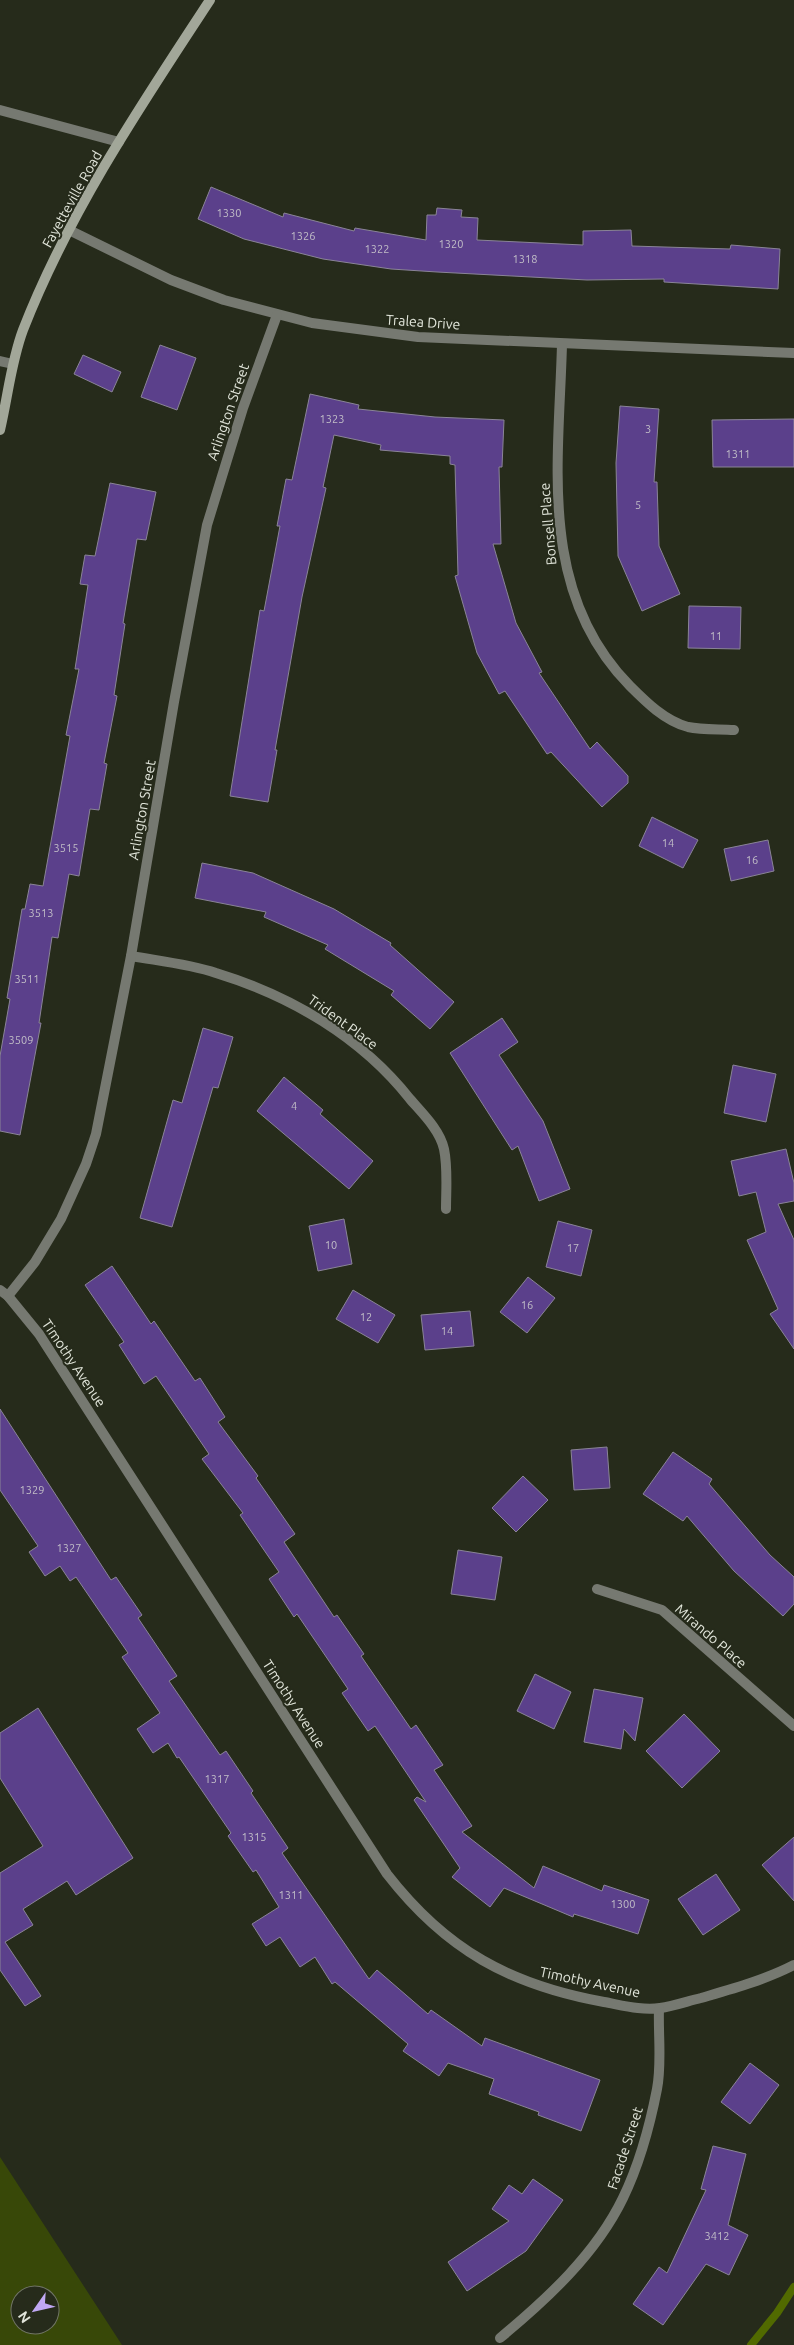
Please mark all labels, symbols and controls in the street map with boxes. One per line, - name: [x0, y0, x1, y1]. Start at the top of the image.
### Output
- street label: Fayetteville Road: [39, 148, 105, 250]
- house number: 1330: [217, 207, 241, 219]
- house number: 1326: [291, 230, 315, 242]
- house number: 1320: [439, 238, 463, 250]
- house number: 1322: [365, 243, 389, 255]
- house number: 1318: [513, 253, 537, 265]
- street label: Tralea Drive: [385, 311, 461, 333]
- street label: Arlington Street: [204, 361, 252, 463]
- house number: 1323: [320, 413, 344, 425]
- house number: 3: [645, 423, 651, 435]
- house number: 1311: [726, 448, 750, 460]
- street label: Bonsell Place: [536, 482, 560, 566]
- house number: 5: [635, 499, 641, 511]
- house number: 11: [710, 630, 722, 642]
- street label: Arlington Street: [125, 758, 159, 861]
- house number: 14: [662, 837, 674, 849]
- house number: 3515: [54, 842, 78, 854]
- house number: 16: [746, 854, 758, 866]
- house number: 3513: [29, 907, 53, 919]
- house number: 3511: [15, 973, 39, 985]
- street label: Trident Place: [305, 991, 381, 1053]
- house number: 3509: [9, 1034, 33, 1046]
- house number: 4: [291, 1100, 297, 1112]
- house number: 10: [325, 1239, 337, 1251]
- house number: 17: [567, 1242, 579, 1254]
- house number: 16: [521, 1299, 533, 1311]
- house number: 12: [360, 1311, 372, 1323]
- street label: Timothy Avenue: [39, 1316, 109, 1410]
- house number: 14: [441, 1325, 453, 1337]
- house number: 1329: [20, 1484, 44, 1496]
- house number: 1327: [57, 1542, 81, 1554]
- street label: Mirando Place: [672, 1601, 750, 1671]
- street label: Timothy Avenue: [259, 1657, 329, 1751]
- house number: 1317: [205, 1773, 229, 1785]
- house number: 1315: [242, 1831, 266, 1843]
- house number: 1311: [279, 1889, 303, 1901]
- house number: 1300: [611, 1898, 635, 1910]
- street label: Timothy Avenue: [538, 1964, 642, 2000]
- street label: Facade Street: [604, 2104, 646, 2191]
- house number: 3412: [705, 2230, 729, 2242]
- north arrow: [10, 2285, 60, 2335]
- text: N: [15, 2308, 34, 2326]

